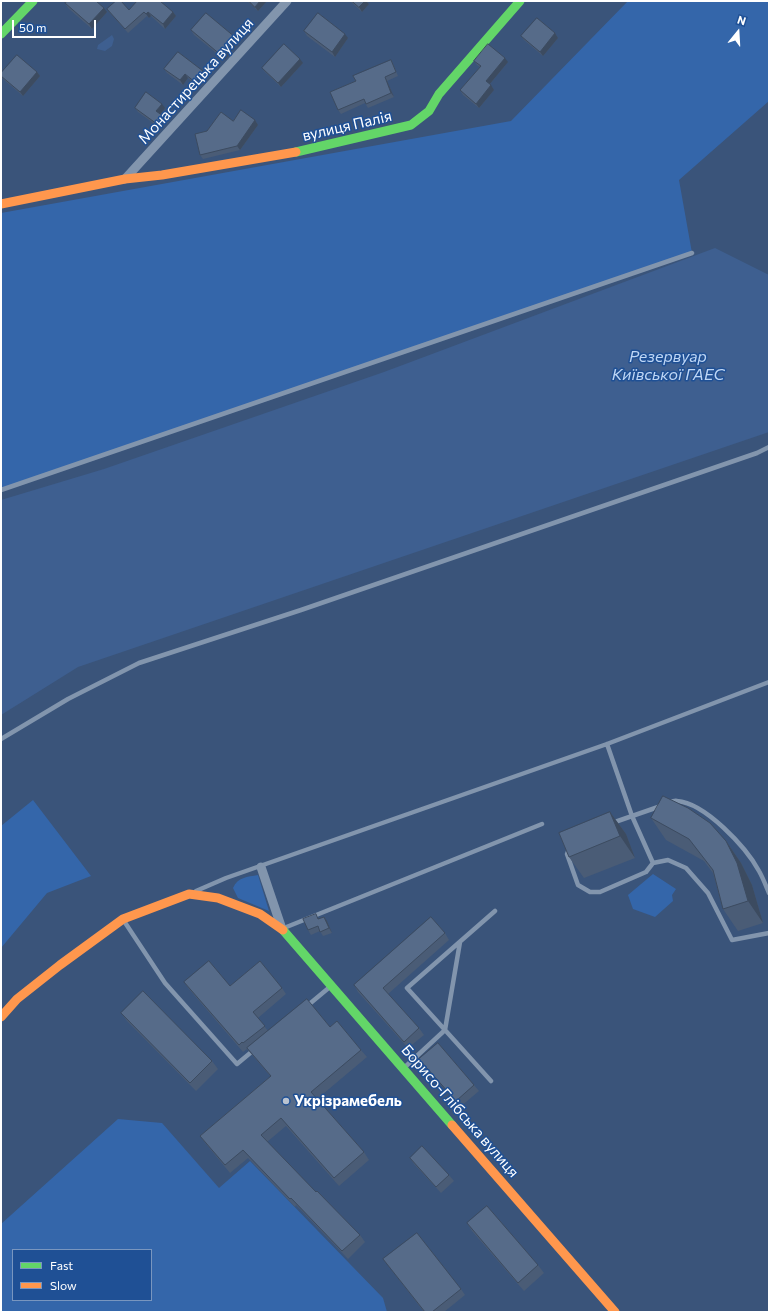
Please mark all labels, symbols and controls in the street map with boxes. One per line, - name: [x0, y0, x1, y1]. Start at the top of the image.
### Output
- scale bar: [14, 12, 98, 38]
- north arrow: [718, 12, 758, 52]
- text: N: [736, 13, 748, 28]
- street label: Монастирецька вулиця: [135, 14, 257, 148]
- text: 50 m: [19, 20, 47, 34]
- street label: вулиця Палія: [300, 107, 394, 145]
- water label: Резервуар Київської ГАЕС: [612, 347, 724, 385]
- street label: Борисо-Глібська вулиця: [397, 1041, 523, 1181]
- place label: Укрізрамебель: [294, 1092, 402, 1110]
- marker: Укрізрамебель: [281, 1096, 291, 1106]
- legend: [12, 1249, 152, 1301]
- text: Fast: [50, 1258, 73, 1272]
- text: Slow: [50, 1278, 77, 1292]

